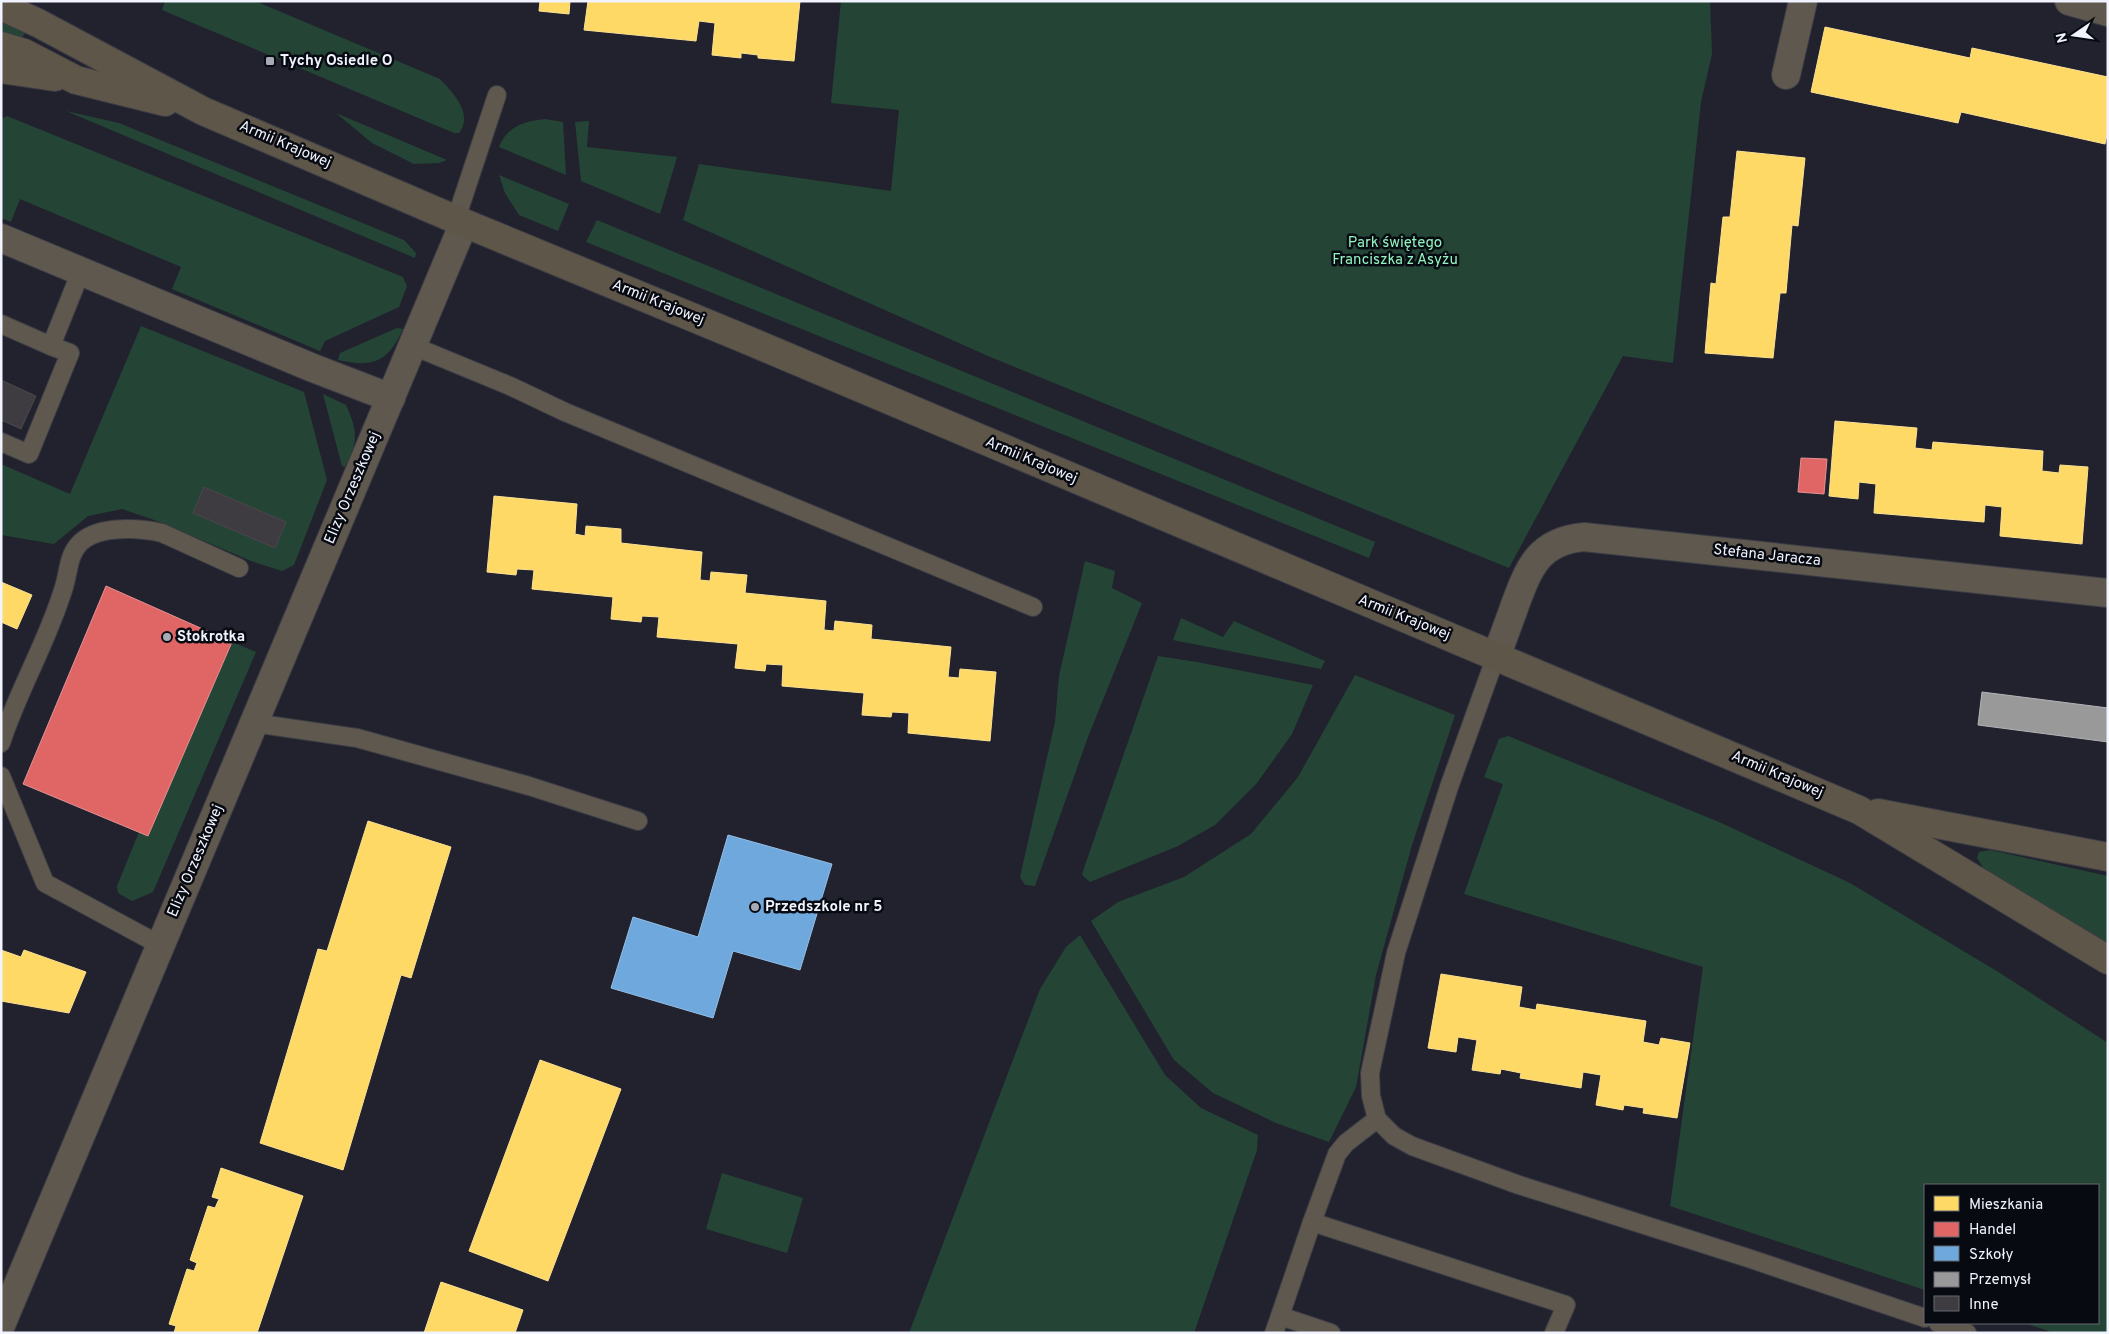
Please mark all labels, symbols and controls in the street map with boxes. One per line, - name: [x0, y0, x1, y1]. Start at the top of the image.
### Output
- north arrow: [2049, 10, 2099, 60]
- text: N: [2053, 31, 2072, 44]
- place label: Tychy Osiedle O: [280, 52, 393, 71]
- marker: Tychy Osiedle O: [264, 55, 276, 67]
- street label: Armii Krajowej: [236, 117, 334, 173]
- park label: Park świętego Franciszka z Asyżu: [1332, 234, 1458, 270]
- street label: Armii Krajowej: [609, 276, 707, 330]
- street label: Elizy Orzeszkowej: [321, 429, 385, 547]
- street label: Armii Krajowej: [982, 433, 1080, 489]
- street label: Stefana Jaracza: [1712, 541, 1822, 571]
- street label: Armii Krajowej: [1355, 591, 1453, 645]
- place label: Stokrotka: [177, 628, 245, 647]
- marker: Stokrotka: [161, 631, 173, 643]
- street label: Armii Krajowej: [1728, 747, 1826, 803]
- street label: Elizy Orzeszkowej: [164, 802, 228, 920]
- place label: Przedszkole nr 5: [765, 898, 883, 917]
- marker: Przedszkole nr 5: [749, 901, 761, 913]
- legend: [1924, 1184, 2099, 1324]
- text: Mieszkania: [1969, 1196, 2043, 1215]
- text: Handel: [1969, 1221, 2016, 1240]
- text: Szkoły: [1969, 1246, 2013, 1265]
- text: Przemysł: [1969, 1271, 2031, 1290]
- text: Inne: [1969, 1296, 1999, 1315]

